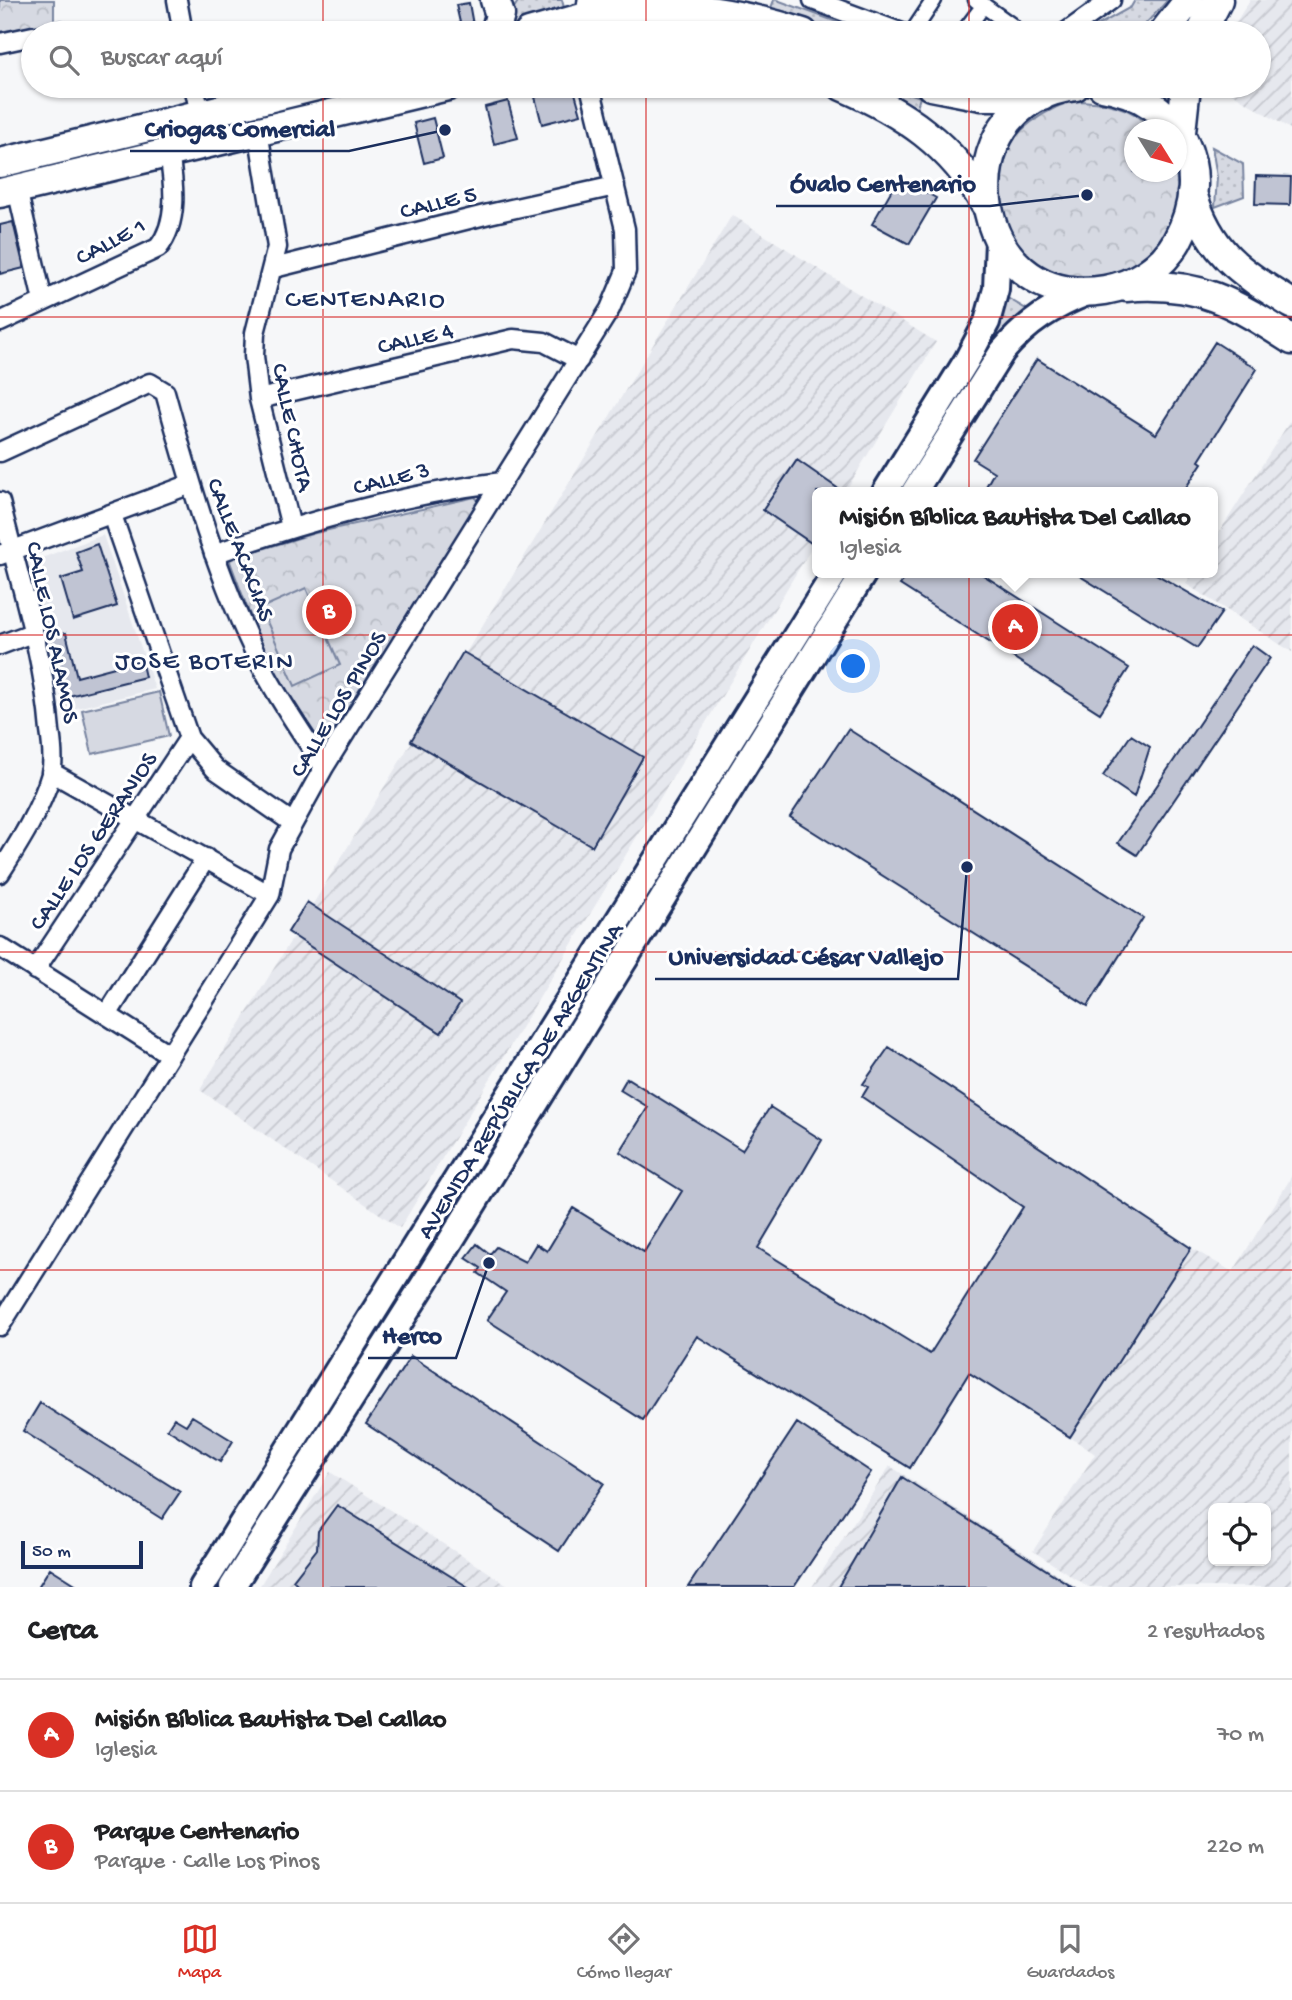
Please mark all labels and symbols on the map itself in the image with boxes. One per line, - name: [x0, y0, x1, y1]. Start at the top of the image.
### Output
- callout: Criogas Comercial: [130, 104, 349, 151]
- text: Criogas Comercial: [145, 116, 336, 147]
- north arrow: [1124, 119, 1187, 182]
- callout: Óvalo Centenario: [776, 159, 990, 206]
- text: Óvalo Centenario: [790, 171, 976, 202]
- street label: CALLE 5: [397, 181, 480, 228]
- street label: CALLE 1: [72, 213, 152, 274]
- district label: CENTENARIO: [285, 286, 447, 317]
- street label: CALLE 4: [375, 318, 457, 363]
- street label: CALLE CHOTA: [263, 361, 319, 496]
- street label: CALLE 3: [351, 457, 433, 504]
- street label: CALLE ACACIAS: [198, 475, 280, 627]
- street label: CALLE LOS ALAMOS: [17, 539, 84, 727]
- pin: B: [306, 586, 352, 638]
- pin: A: [992, 601, 1038, 653]
- street label: CALLE LOS PINOS: [285, 626, 396, 783]
- district label: JOSE BOTERIN: [115, 648, 295, 679]
- your location: [836, 649, 870, 683]
- street label: CALLE LOS GERANIOS: [24, 746, 166, 937]
- street label: AVENIDA REPÚBLICA DE ARGENTINA: [412, 917, 633, 1245]
- callout: Universidad César Vallejo: [655, 932, 958, 979]
- text: Universidad César Vallejo: [668, 944, 944, 975]
- callout: Herco: [368, 1311, 456, 1358]
- text: Herco: [382, 1323, 442, 1354]
- scale bar: [21, 1538, 144, 1570]

